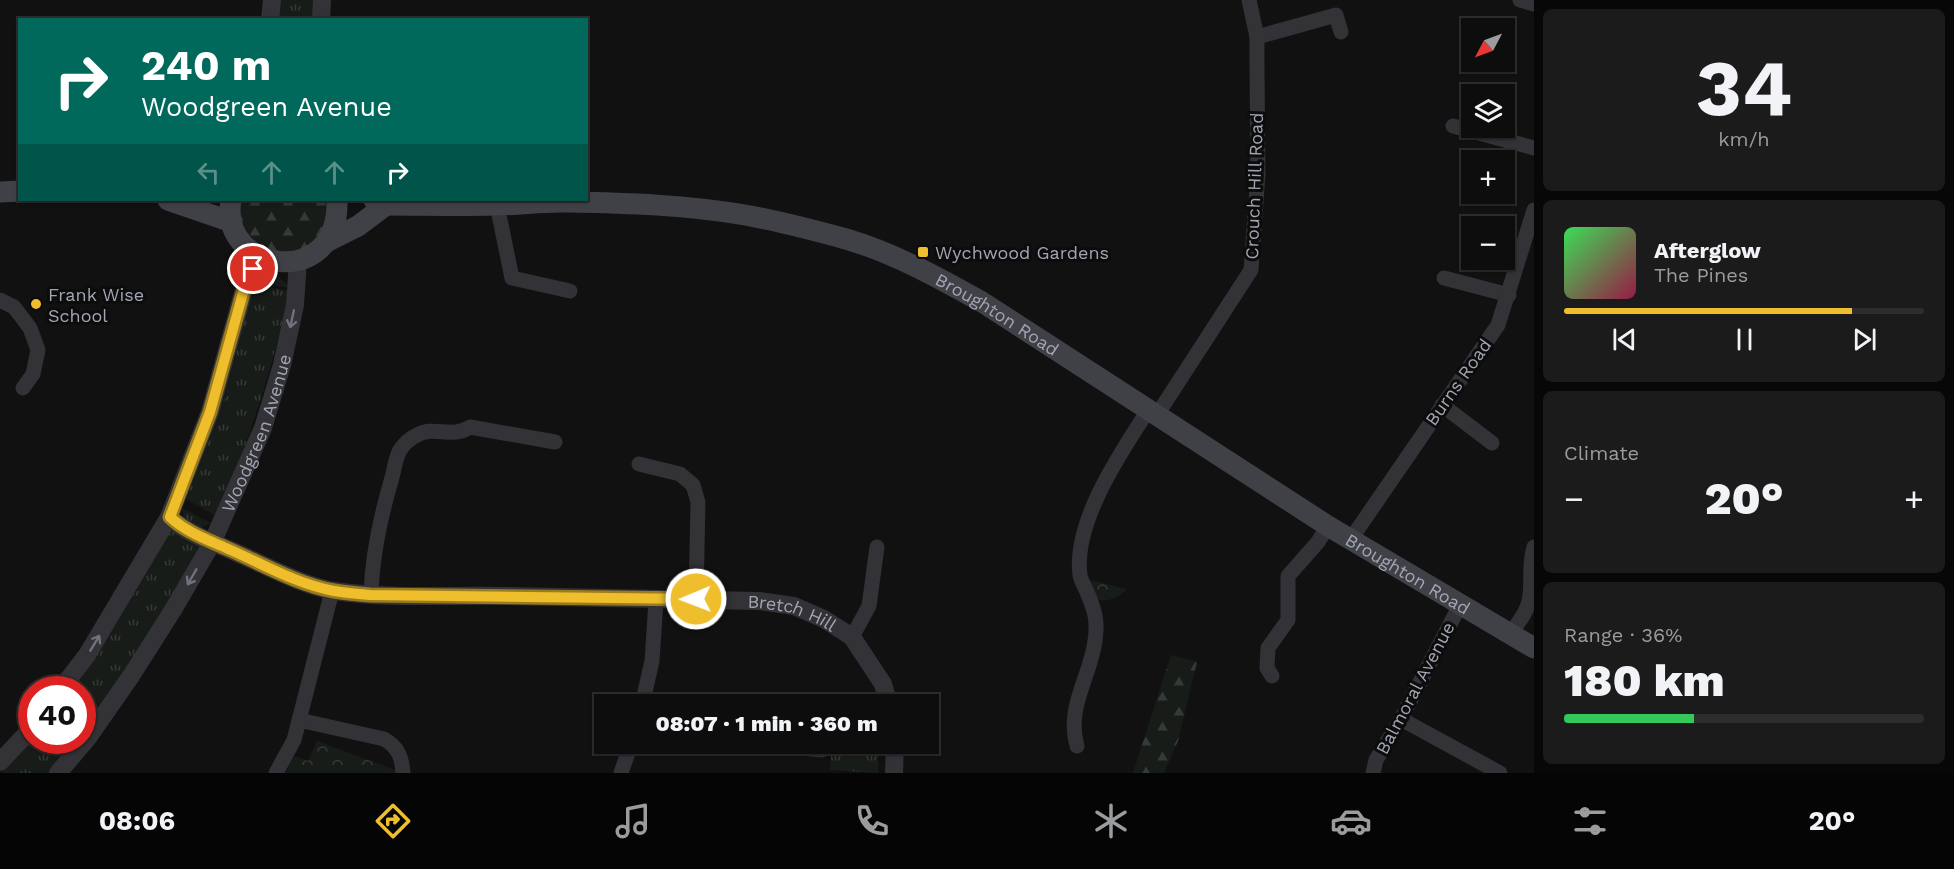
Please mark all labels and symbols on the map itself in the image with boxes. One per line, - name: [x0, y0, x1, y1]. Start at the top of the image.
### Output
- north arrow: [1461, 18, 1515, 72]
- street label: Crouch Hill Road: [1241, 112, 1267, 260]
- place label: Wychwood Gardens: [935, 242, 1109, 263]
- pin: [227, 243, 278, 294]
- marker: Wychwood Gardens: [916, 245, 930, 259]
- street label: Broughton Road: [932, 268, 1063, 360]
- place label: Frank Wise School: [48, 284, 144, 326]
- marker: Frank Wise School: [29, 297, 43, 311]
- one-way arrow: [286, 308, 297, 328]
- street label: Burns Road: [1420, 335, 1496, 429]
- street label: Woodgreen Avenue: [217, 352, 295, 515]
- street label: Broughton Road: [1342, 528, 1474, 618]
- position arrow: [664, 567, 728, 631]
- one-way arrow: [186, 568, 197, 586]
- street label: Bretch Hill: [747, 590, 841, 635]
- street label: Balmoral Avenue: [1371, 618, 1459, 758]
- one-way arrow: [89, 635, 101, 652]
- speed limit sign: 40: [18, 676, 96, 754]

